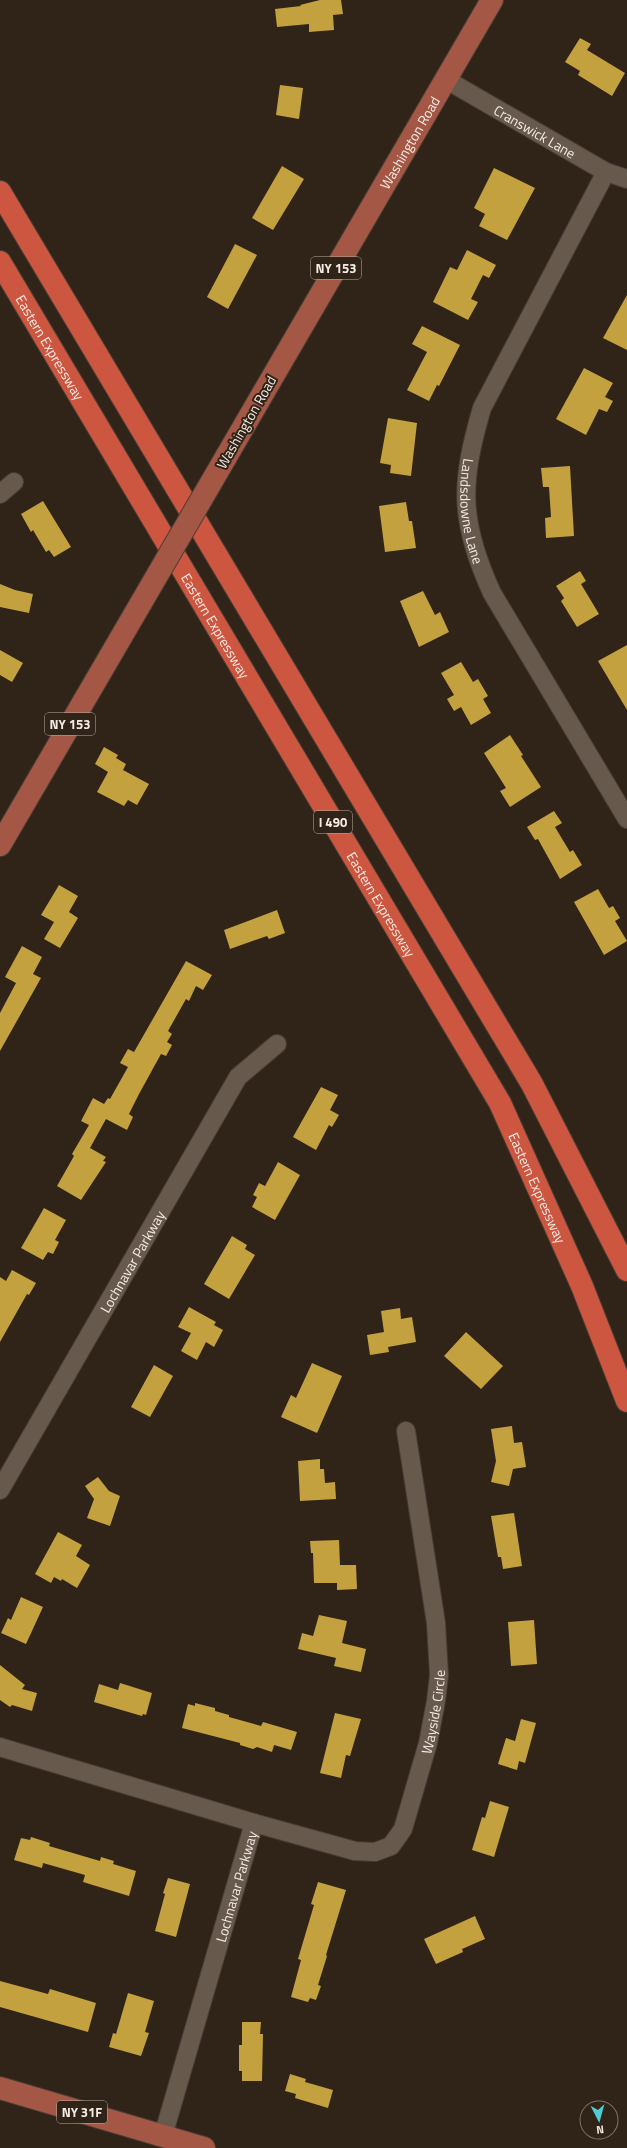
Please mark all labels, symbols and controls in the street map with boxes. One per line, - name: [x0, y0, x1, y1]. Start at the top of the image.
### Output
- street label: Washington Road: [374, 92, 444, 193]
- street label: Cranswick Lane: [490, 99, 580, 163]
- road number: NY 153: [311, 257, 361, 279]
- street label: Eastern Expressway: [11, 290, 90, 404]
- street label: Washington Road: [211, 372, 281, 472]
- street label: Landsdowne Lane: [456, 457, 489, 567]
- street label: Eastern Expressway: [177, 569, 256, 682]
- road number: NY 153: [45, 713, 95, 735]
- road number: I 490: [314, 811, 352, 833]
- street label: Eastern Expressway: [342, 847, 421, 961]
- street label: Eastern Expressway: [504, 1129, 572, 1246]
- street label: Lochnavar Parkway: [94, 1206, 170, 1316]
- street label: Wayside Circle: [415, 1669, 450, 1756]
- street label: Lochnavar Parkway: [209, 1828, 262, 1944]
- north arrow: [579, 2100, 619, 2140]
- road number: NY 31F: [57, 2101, 107, 2123]
- text: N: [595, 2122, 605, 2138]

